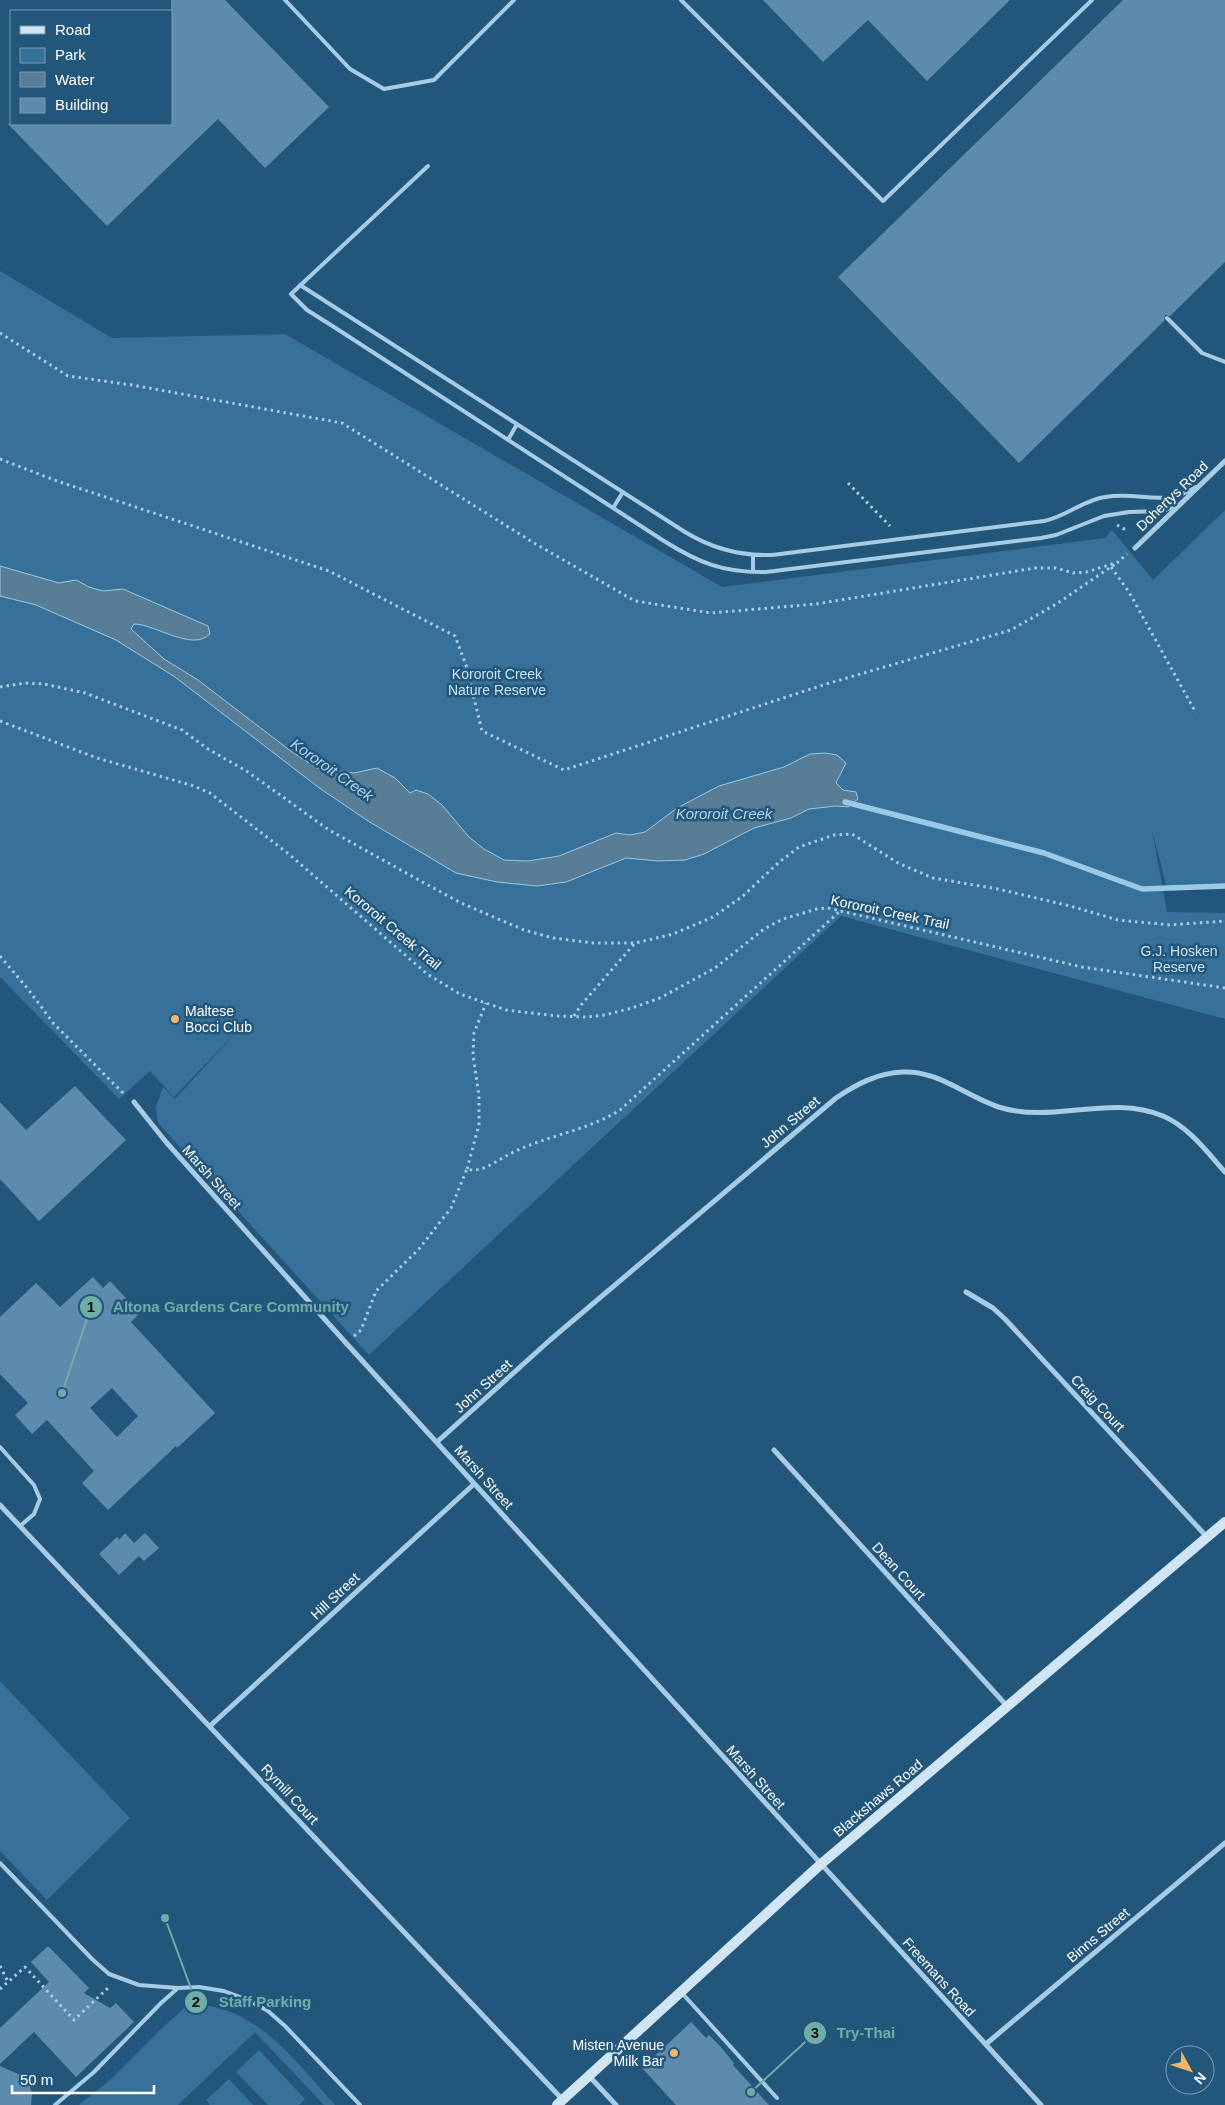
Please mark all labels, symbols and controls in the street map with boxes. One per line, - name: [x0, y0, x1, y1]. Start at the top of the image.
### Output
- legend: [10, 10, 172, 125]
- text: Road: [55, 21, 91, 38]
- text: Park: [55, 46, 86, 63]
- text: Water: [55, 71, 94, 88]
- text: Building: [55, 96, 108, 113]
- street label: Dohertys Road: [1133, 458, 1211, 534]
- park label: Kororoit Creek Nature Reserve: [448, 666, 546, 698]
- water label: Kororoit Creek: [288, 735, 378, 805]
- water label: Kororoit Creek: [676, 805, 774, 822]
- street label: Kororoit Creek Trail: [342, 883, 444, 973]
- street label: Kororoit Creek Trail: [829, 892, 951, 932]
- park label: G.J. Hosken Reserve: [1140, 943, 1218, 975]
- place label: Maltese Bocci Club: [185, 1003, 252, 1035]
- marker: Maltese Bocci Club: [169, 1013, 181, 1025]
- street label: John Street: [757, 1093, 823, 1151]
- street label: Marsh Street: [179, 1142, 245, 1212]
- callout: Altona Gardens Care Community: [78, 1292, 359, 1322]
- text: 1: [87, 1298, 95, 1315]
- text: Altona Gardens Care Community: [113, 1298, 350, 1315]
- street label: John Street: [451, 1356, 515, 1416]
- street label: Craig Court: [1068, 1371, 1128, 1435]
- street label: Marsh Street: [451, 1442, 517, 1512]
- street label: Dean Court: [869, 1539, 929, 1603]
- street label: Hill Street: [307, 1569, 363, 1623]
- street label: Marsh Street: [723, 1742, 789, 1812]
- street label: Blackshaws Road: [830, 1756, 926, 1840]
- street label: Rymill Court: [258, 1761, 322, 1827]
- street label: Binns Street: [1064, 1904, 1132, 1966]
- street label: Freemans Road: [899, 1934, 979, 2020]
- callout: Staff Parking: [183, 1987, 321, 2017]
- text: 2: [192, 1993, 200, 2010]
- text: Staff Parking: [219, 1993, 311, 2010]
- callout: Try-Thai: [802, 2018, 905, 2048]
- text: 3: [811, 2024, 819, 2041]
- text: Try-Thai: [837, 2024, 895, 2041]
- place label: Misten Avenue Milk Bar: [572, 2037, 664, 2069]
- north arrow: [1165, 2045, 1215, 2095]
- marker: Misten Avenue Milk Bar: [668, 2047, 680, 2059]
- scale bar: [12, 2062, 155, 2094]
- text: N: [1191, 2069, 1209, 2087]
- text: 50 m: [20, 2071, 53, 2088]

